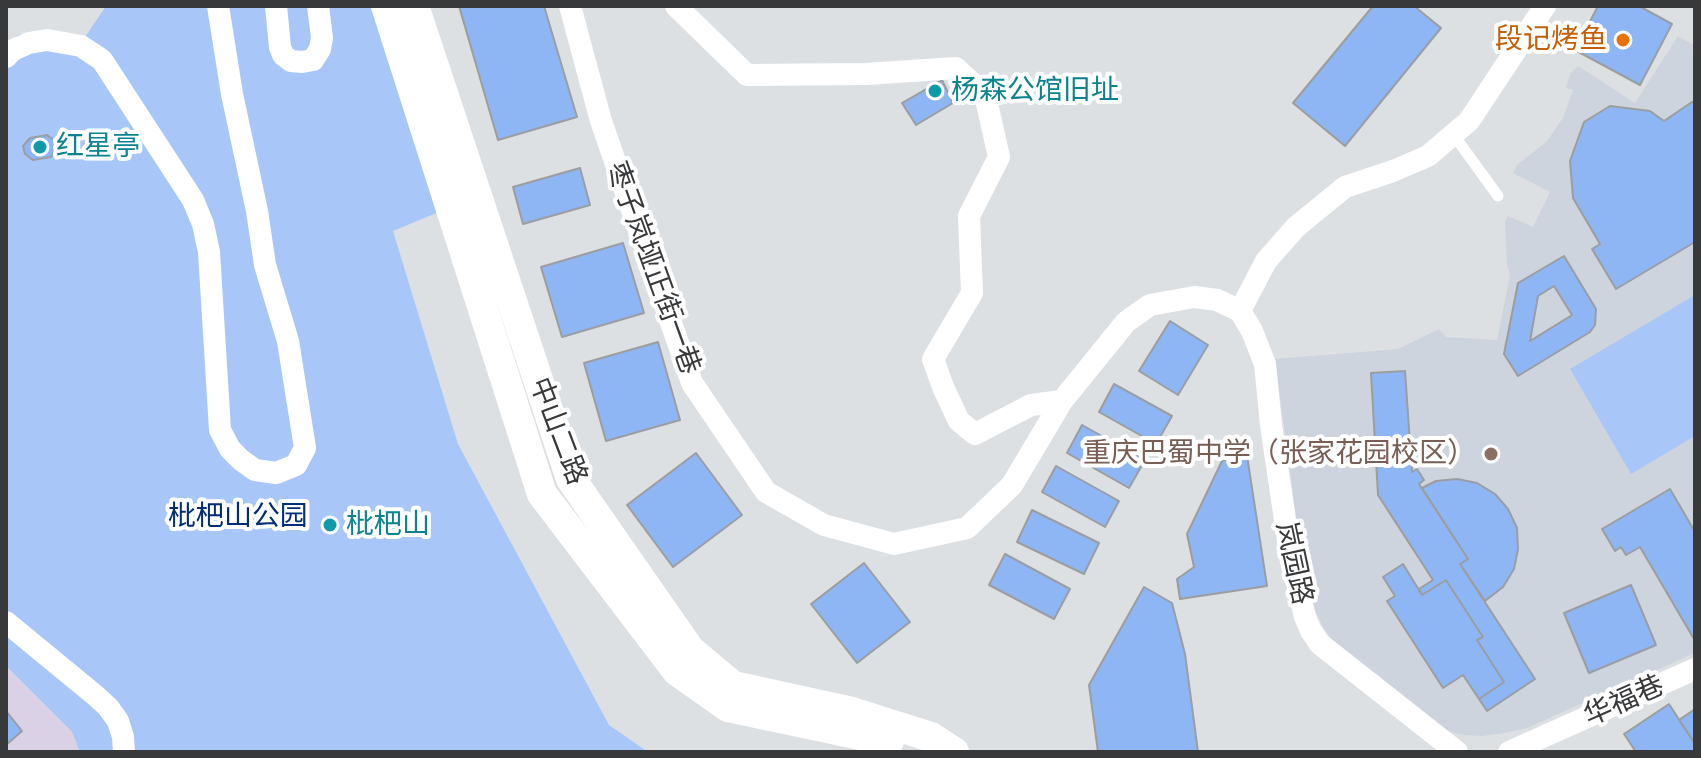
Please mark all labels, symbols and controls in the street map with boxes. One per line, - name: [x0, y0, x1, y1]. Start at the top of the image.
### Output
- place label: 段记烤鱼: [1495, 23, 1607, 57]
- marker: 段记烤鱼: [1614, 31, 1632, 49]
- place label: 杨森公馆旧址: [951, 74, 1119, 108]
- marker: 杨森公馆旧址: [926, 82, 944, 100]
- place label: 红星亭: [56, 130, 140, 164]
- marker: 红星亭: [31, 138, 49, 156]
- street label: 枣子岚垭正街一巷: [599, 157, 707, 379]
- street label: 中山二路: [522, 373, 594, 489]
- place label: 重庆巴蜀中学（张家花园校区）: [1083, 437, 1475, 471]
- marker: 重庆巴蜀中学（张家花园校区）: [1482, 445, 1500, 463]
- park label: 枇杷山公园: [168, 500, 308, 534]
- place label: 枇杷山: [346, 508, 430, 542]
- marker: 枇杷山: [321, 516, 339, 534]
- street label: 岚园路: [1269, 518, 1319, 608]
- street label: 华福巷: [1579, 669, 1669, 733]

